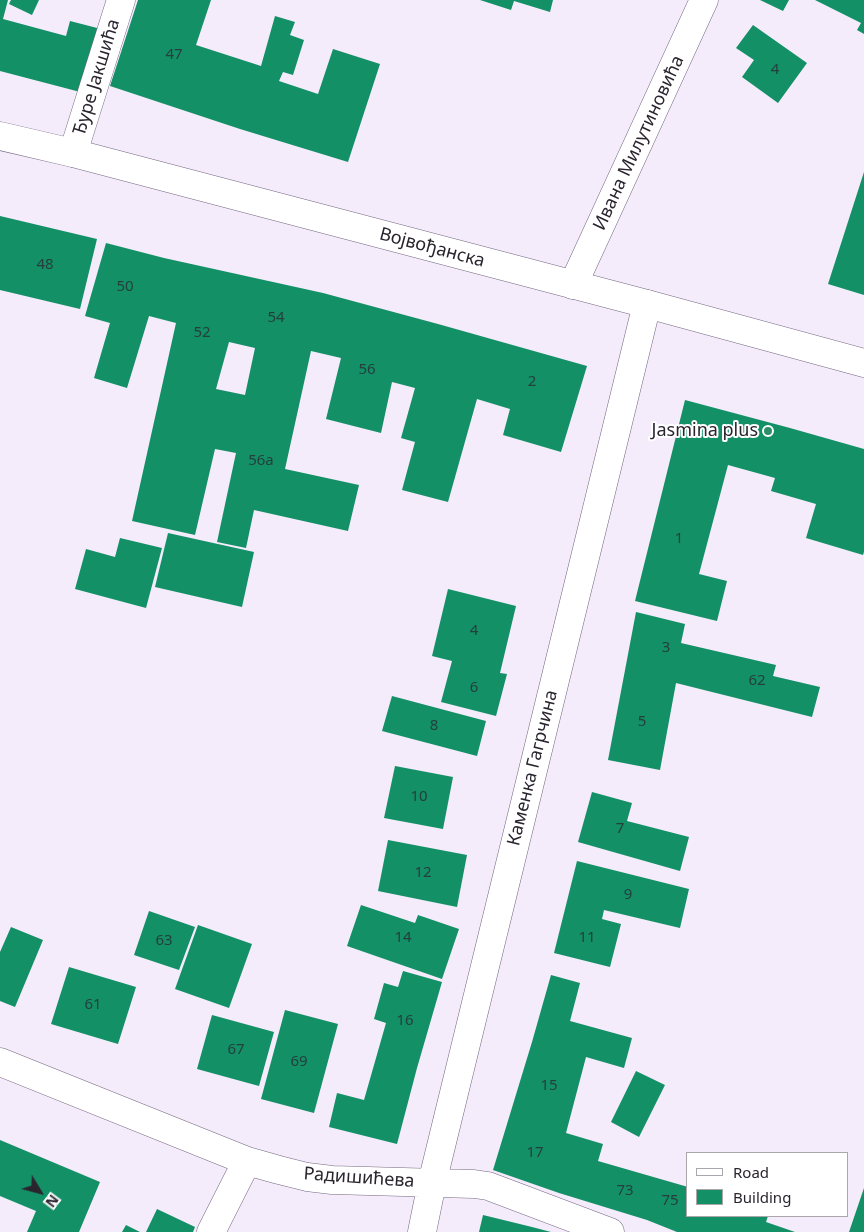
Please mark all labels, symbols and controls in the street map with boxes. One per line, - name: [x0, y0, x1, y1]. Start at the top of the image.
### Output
- street label: Ђуре Јакшића: [69, 16, 125, 138]
- house number: 47: [165, 46, 183, 64]
- street label: Ивана Милутиновића: [589, 52, 689, 234]
- house number: 4: [771, 61, 779, 79]
- street label: Војвођанска: [377, 224, 487, 272]
- house number: 48: [36, 256, 54, 274]
- house number: 50: [116, 278, 134, 296]
- house number: 54: [267, 309, 285, 327]
- house number: 52: [193, 324, 211, 342]
- house number: 56: [358, 361, 376, 379]
- house number: 2: [528, 373, 536, 391]
- place label: Jasmina plus: [652, 420, 758, 442]
- marker: Jasmina plus: [762, 425, 774, 437]
- house number: 56a: [248, 452, 274, 470]
- house number: 1: [675, 530, 683, 548]
- house number: 4: [470, 622, 478, 640]
- house number: 3: [662, 639, 670, 657]
- house number: 62: [748, 672, 766, 690]
- house number: 6: [470, 679, 478, 697]
- street label: Каменка Гагрчина: [503, 688, 563, 848]
- house number: 5: [638, 713, 646, 731]
- house number: 8: [430, 717, 438, 735]
- house number: 10: [410, 788, 428, 806]
- house number: 7: [616, 820, 624, 838]
- house number: 12: [414, 864, 432, 882]
- house number: 9: [624, 886, 632, 904]
- house number: 14: [394, 929, 412, 947]
- house number: 11: [578, 929, 596, 947]
- house number: 63: [155, 932, 173, 950]
- house number: 61: [84, 996, 102, 1014]
- house number: 16: [396, 1012, 414, 1030]
- house number: 67: [227, 1041, 245, 1059]
- house number: 69: [290, 1053, 308, 1071]
- house number: 15: [540, 1077, 558, 1095]
- house number: 17: [526, 1144, 544, 1162]
- legend: [686, 1152, 849, 1217]
- text: Road: [733, 1162, 769, 1182]
- street label: Радишићева: [303, 1163, 415, 1193]
- north arrow: [15, 1167, 65, 1217]
- house number: 73: [616, 1182, 634, 1200]
- text: Building: [733, 1187, 791, 1207]
- text: N: [41, 1191, 63, 1212]
- house number: 75: [661, 1192, 679, 1210]

